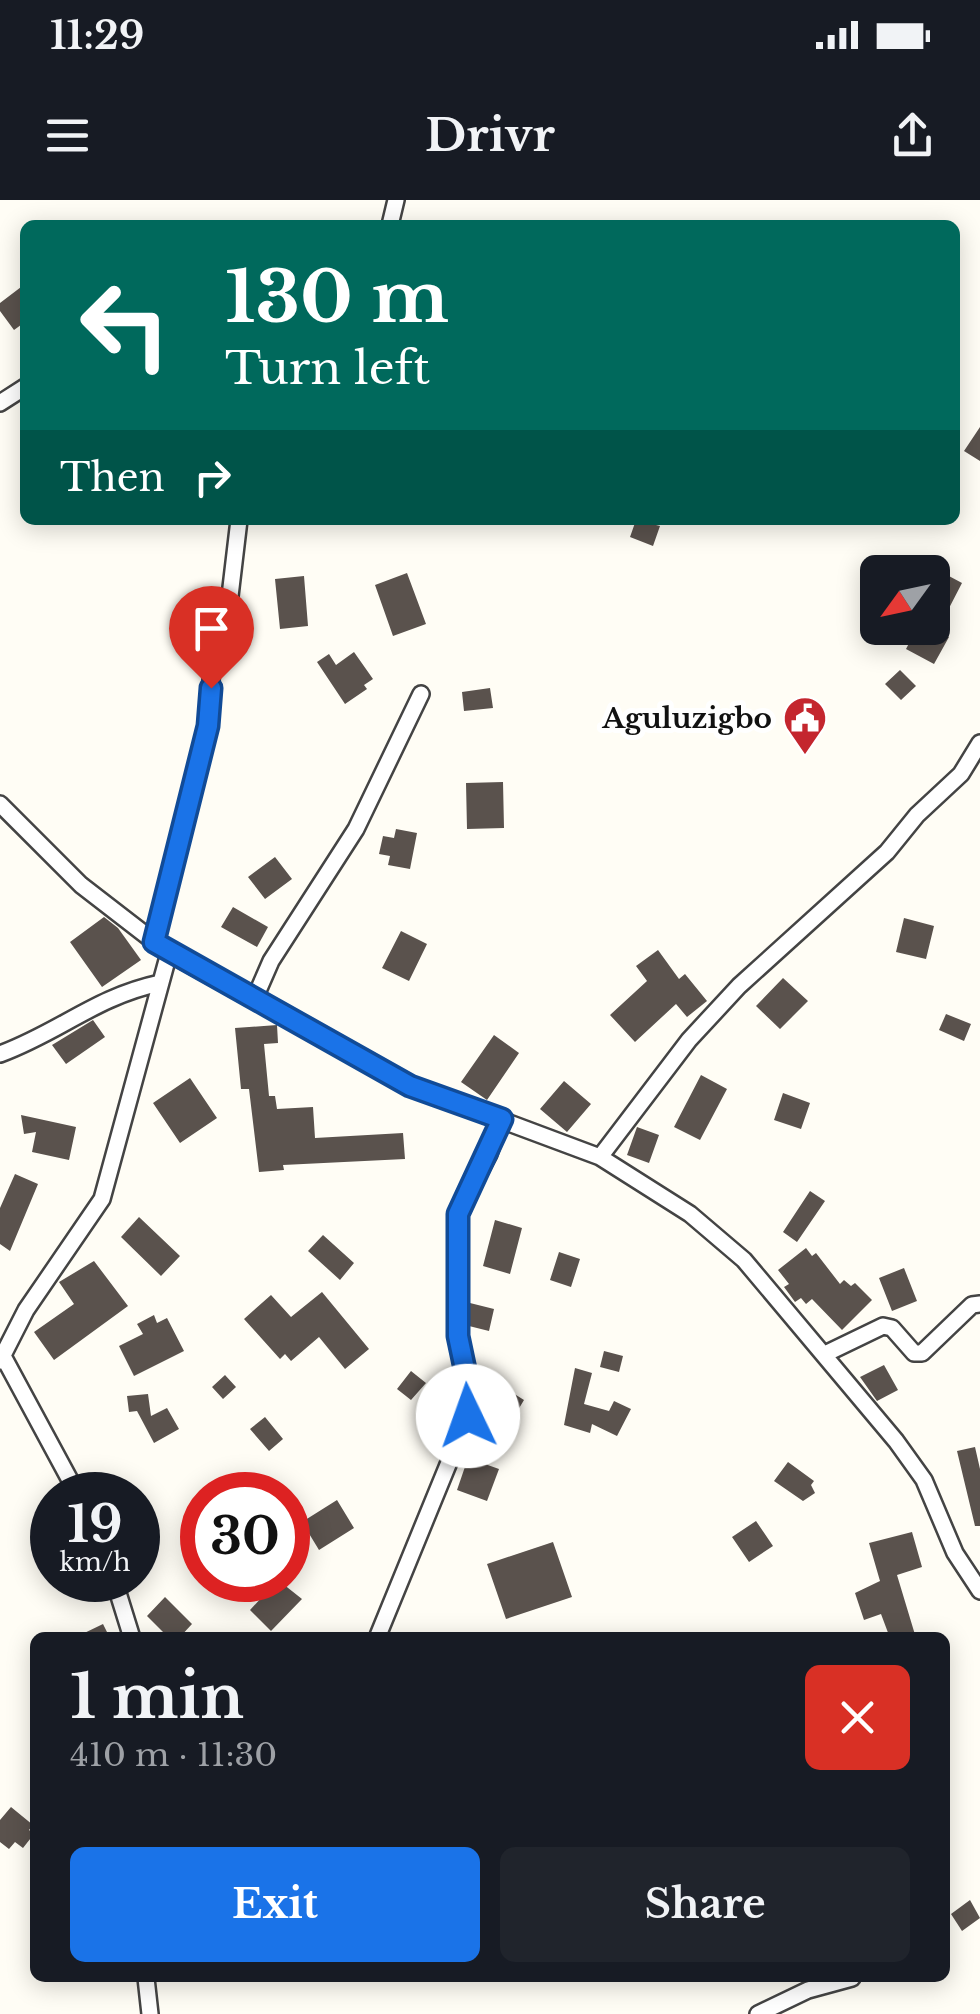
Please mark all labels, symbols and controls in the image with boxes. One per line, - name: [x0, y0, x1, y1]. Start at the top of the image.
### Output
- text: 11:29: [50, 12, 144, 59]
- text: Drivr: [425, 107, 555, 163]
- icon: menu: [40, 108, 95, 163]
- icon: share: [885, 108, 940, 163]
- text: 130 m: [225, 254, 449, 341]
- icon: left: [60, 260, 190, 390]
- text: Turn left: [225, 340, 430, 396]
- icon: right: [185, 450, 240, 505]
- text: Then: [60, 454, 165, 501]
- north arrow: [860, 555, 950, 645]
- map controls: [860, 555, 950, 645]
- pin: [169, 586, 254, 689]
- icon: arrive: [184, 601, 239, 656]
- public building icon: Aguluzigbo: [782, 695, 828, 756]
- place label: Aguluzigbo: [601, 701, 772, 736]
- position arrow: [416, 1364, 520, 1468]
- speed limit sign: 30: [180, 1472, 310, 1602]
- text: 19: [67, 1493, 123, 1556]
- text: km/h: [60, 1547, 130, 1578]
- text: 1 min: [70, 1660, 244, 1734]
- button: close: [805, 1665, 910, 1770]
- text: 410 m · 11:30: [70, 1735, 277, 1775]
- button: Exit: [70, 1847, 480, 1962]
- button: Share: [500, 1847, 910, 1962]

